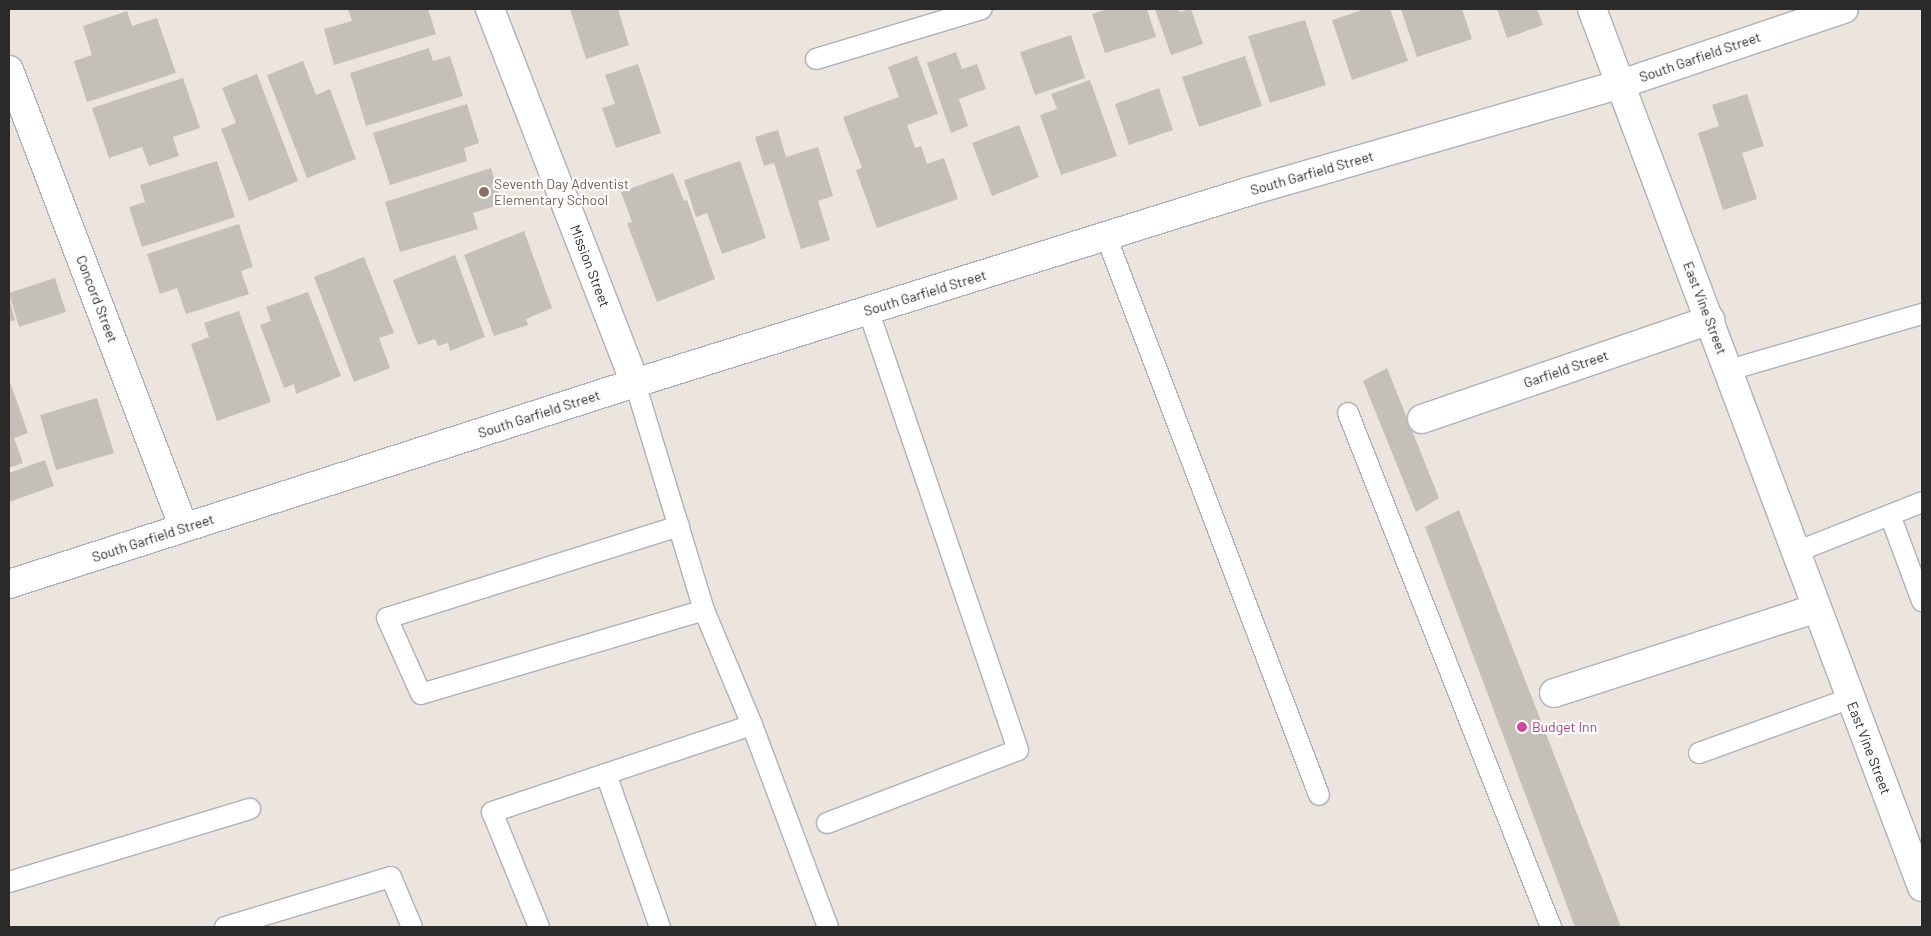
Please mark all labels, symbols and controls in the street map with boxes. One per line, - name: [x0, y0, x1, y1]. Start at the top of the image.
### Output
- street label: South Garfield Street: [1637, 28, 1763, 86]
- street label: South Garfield Street: [1248, 147, 1376, 199]
- place label: Seventh Day Adventist Elementary School: [494, 176, 629, 208]
- marker: Seventh Day Adventist Elementary School: [478, 186, 490, 198]
- street label: Mission Street: [567, 223, 613, 309]
- street label: Concord Street: [73, 253, 121, 345]
- street label: East Vine Street: [1680, 259, 1730, 357]
- street label: South Garfield Street: [862, 266, 988, 320]
- street label: Garfield Street: [1521, 347, 1611, 391]
- street label: South Garfield Street: [476, 386, 602, 442]
- street label: South Garfield Street: [90, 510, 216, 566]
- street label: East Vine Street: [1844, 699, 1894, 797]
- place label: Budget Inn: [1532, 719, 1597, 735]
- marker: Budget Inn: [1516, 721, 1528, 733]

